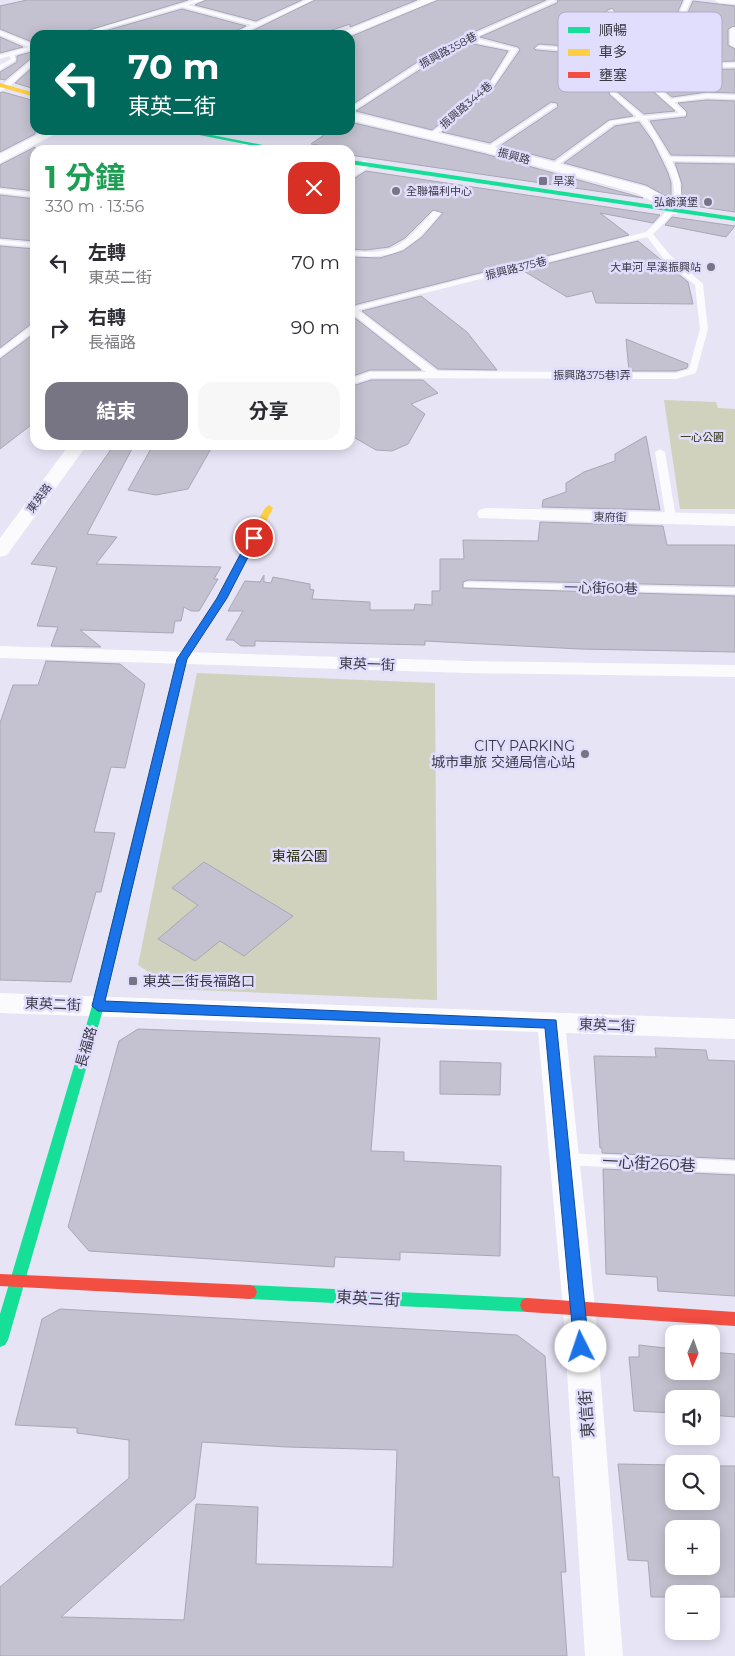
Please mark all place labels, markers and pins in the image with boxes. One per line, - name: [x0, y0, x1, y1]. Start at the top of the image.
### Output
- place label: 旱溪: [553, 174, 575, 188]
- marker: 旱溪: [537, 175, 549, 187]
- place label: 全聯福利中心: [406, 184, 472, 198]
- marker: 全聯福利中心: [390, 185, 402, 197]
- place label: 弘爺漢堡: [654, 195, 698, 209]
- marker: 弘爺漢堡: [702, 196, 714, 208]
- place label: 大車河 旱溪振興站: [610, 260, 701, 274]
- marker: 大車河 旱溪振興站: [705, 261, 717, 273]
- pin: [233, 517, 275, 559]
- place label: CITY PARKING 城市車旅 交通局信心站: [431, 737, 575, 771]
- marker: CITY PARKING 城市車旅 交通局信心站: [579, 748, 591, 760]
- place label: 東英二街長福路口: [143, 972, 255, 990]
- marker: 東英二街長福路口: [127, 975, 139, 987]

